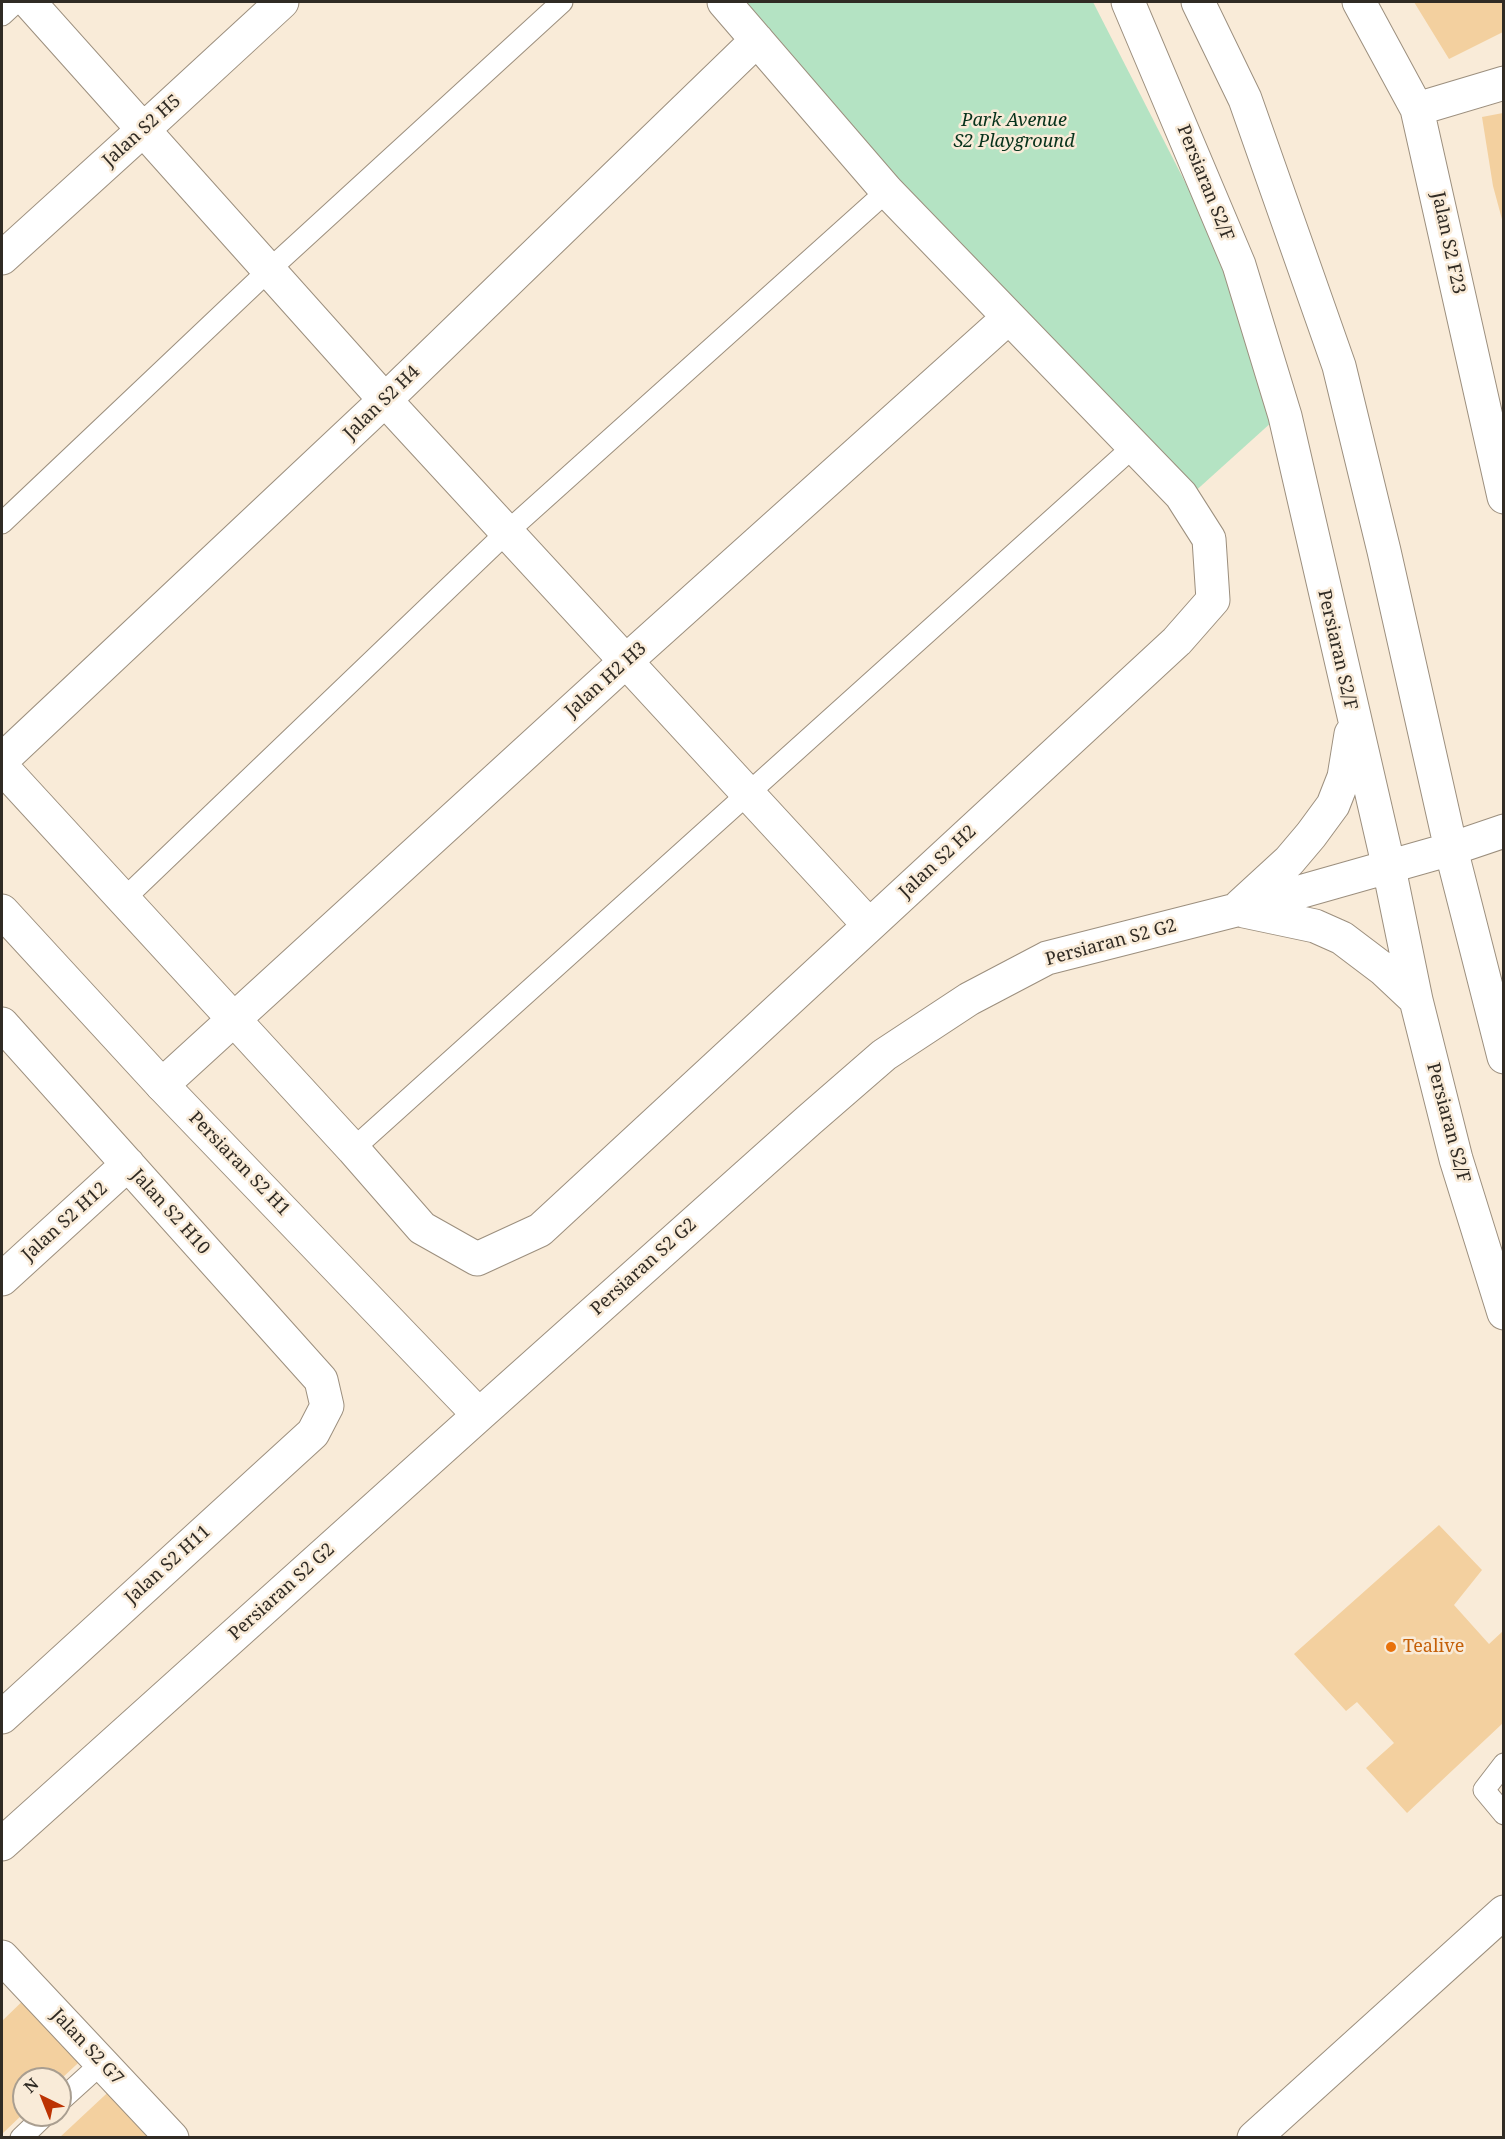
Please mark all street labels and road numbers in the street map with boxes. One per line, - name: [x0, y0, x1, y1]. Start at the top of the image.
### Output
- street label: Jalan S2 H5: [99, 90, 185, 172]
- street label: Persiaran S2/F: [1172, 122, 1238, 244]
- street label: Jalan S2 F23: [1427, 190, 1469, 296]
- street label: Jalan S2 H4: [339, 361, 425, 445]
- street label: Persiaran S2/F: [1313, 588, 1361, 712]
- street label: Jalan H2 H3: [561, 638, 651, 722]
- street label: Jalan S2 H2: [895, 821, 981, 903]
- street label: Persiaran S2 G2: [1043, 915, 1179, 971]
- street label: Persiaran S2/F: [1422, 1061, 1474, 1185]
- street label: Persiaran S2 H1: [184, 1107, 294, 1221]
- street label: Jalan S2 H10: [126, 1165, 214, 1259]
- street label: Jalan S2 H12: [18, 1178, 112, 1266]
- street label: Persiaran S2 G2: [587, 1214, 701, 1320]
- street label: Jalan S2 H11: [121, 1521, 215, 1609]
- street label: Persiaran S2 G2: [225, 1539, 339, 1645]
- street label: Jalan S2 G7: [46, 2005, 128, 2089]

